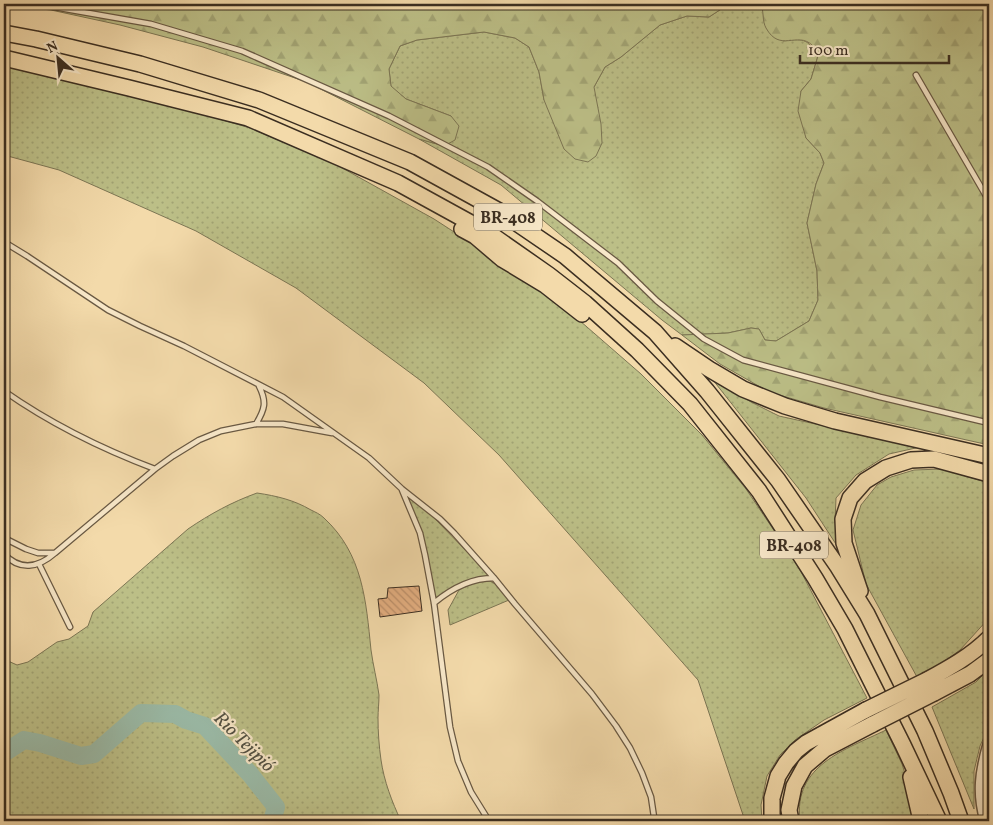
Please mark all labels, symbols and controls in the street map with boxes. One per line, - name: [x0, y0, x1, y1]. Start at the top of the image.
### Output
- north arrow: [32, 32, 82, 82]
- scale bar: [800, 32, 949, 64]
- text: N: [44, 37, 62, 59]
- text: 100 m: [808, 41, 848, 62]
- road number: BR-408: [474, 203, 542, 230]
- road number: BR-408: [760, 532, 828, 558]
- water label: Rio Tejipió: [207, 706, 280, 779]

